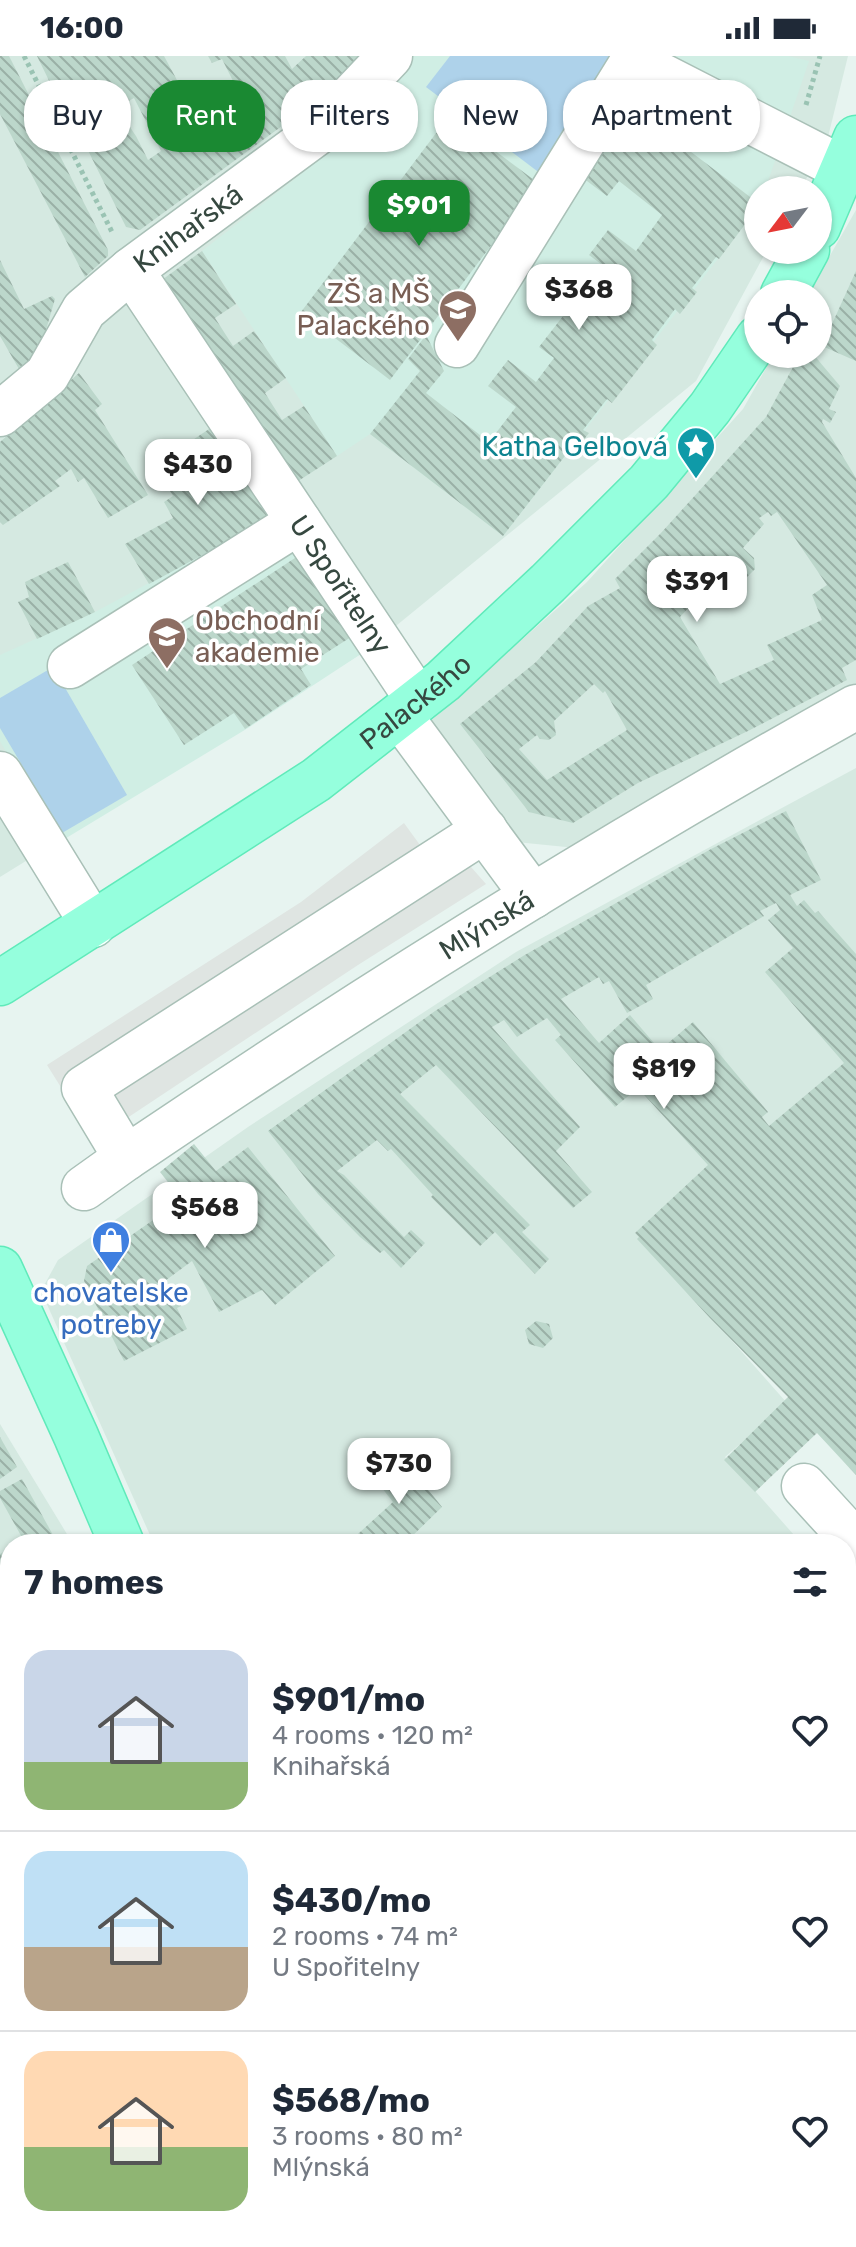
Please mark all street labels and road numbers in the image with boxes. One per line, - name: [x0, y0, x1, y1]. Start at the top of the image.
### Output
- street label: Knihařská: [126, 177, 249, 279]
- street label: U Spořitelny: [283, 509, 399, 660]
- street label: Palackého: [353, 647, 478, 756]
- street label: Mlýnská: [433, 883, 540, 966]

